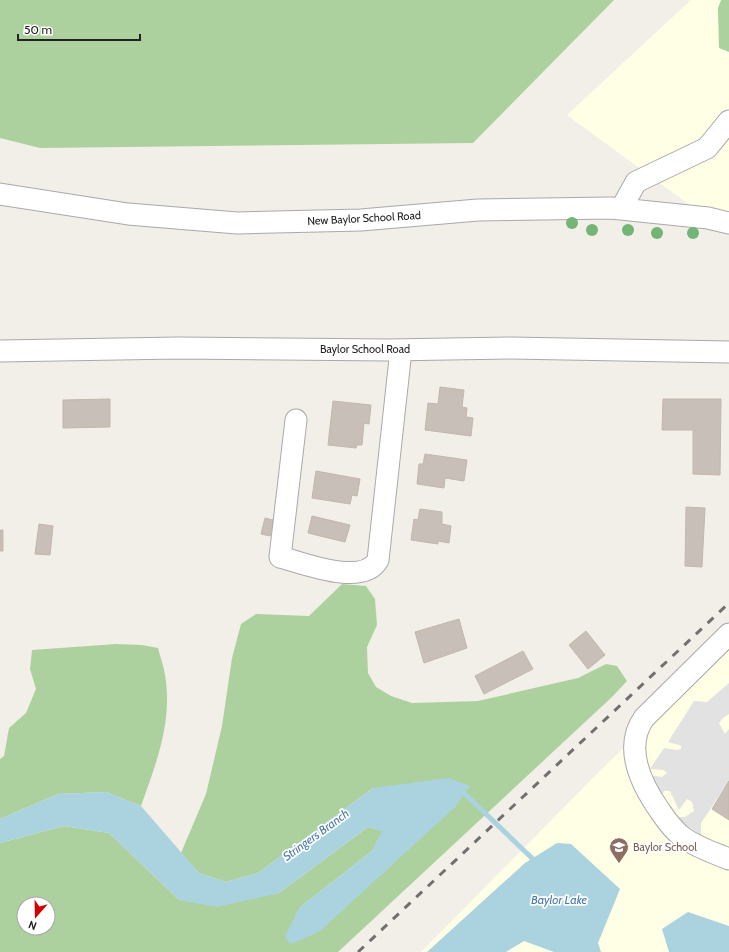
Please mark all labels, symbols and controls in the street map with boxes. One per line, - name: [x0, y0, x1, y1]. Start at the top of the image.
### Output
- scale bar: [18, 16, 140, 42]
- text: 50 m: [24, 22, 52, 37]
- street label: New Baylor School Road: [307, 208, 421, 228]
- street label: Baylor School Road: [320, 342, 410, 356]
- water label: Stringers Branch: [280, 806, 352, 864]
- school or university icon: Baylor School: [608, 836, 630, 864]
- place label: Baylor School: [633, 840, 697, 854]
- water label: Baylor Lake: [531, 892, 588, 907]
- north arrow: [16, 896, 56, 936]
- text: N: [27, 917, 39, 933]

